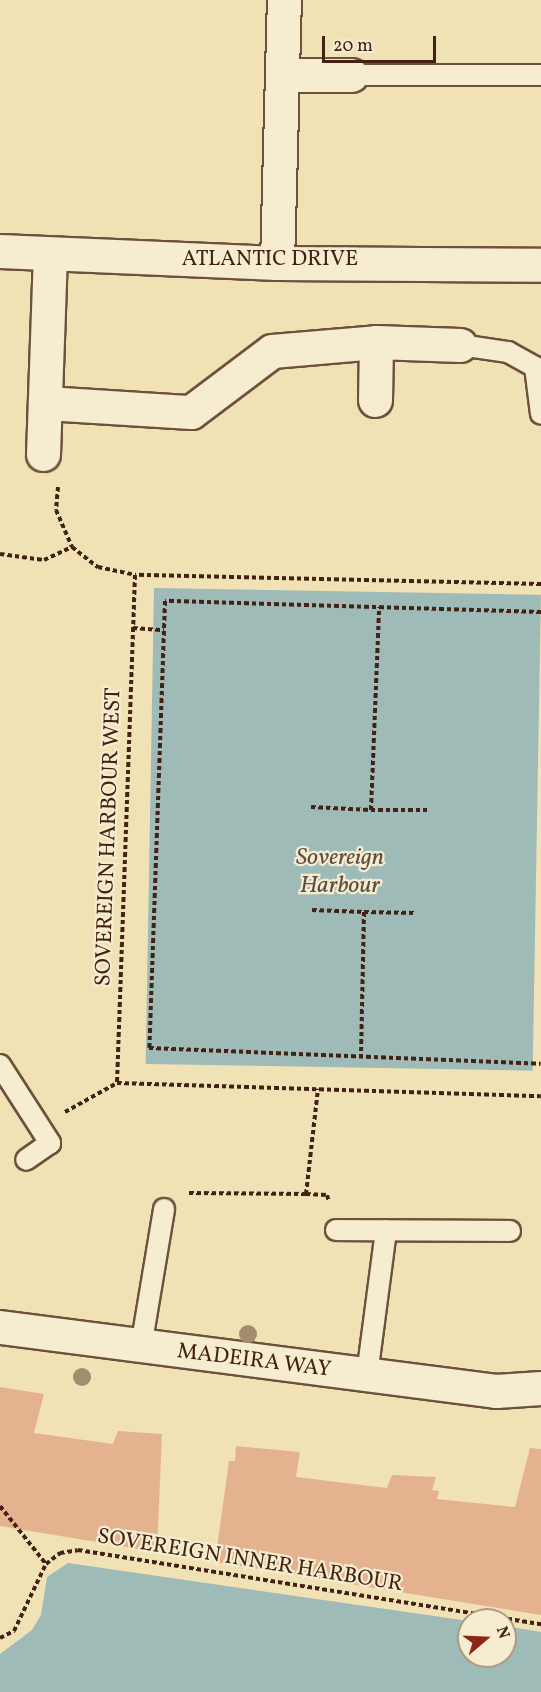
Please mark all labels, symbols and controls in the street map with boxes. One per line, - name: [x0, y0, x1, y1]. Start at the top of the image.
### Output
- scale bar: [325, 24, 439, 62]
- text: 20 m: [333, 34, 373, 59]
- street label: ATLANTIC DRIVE: [182, 247, 358, 273]
- street label: SOVEREIGN HARBOUR WEST: [91, 687, 127, 987]
- water label: Sovereign Harbour: [296, 845, 384, 901]
- street label: MADEIRA WAY: [175, 1338, 333, 1384]
- street label: SOVEREIGN INNER HARBOUR: [95, 1524, 405, 1598]
- north arrow: [457, 1608, 517, 1668]
- text: N: [490, 1624, 514, 1642]

